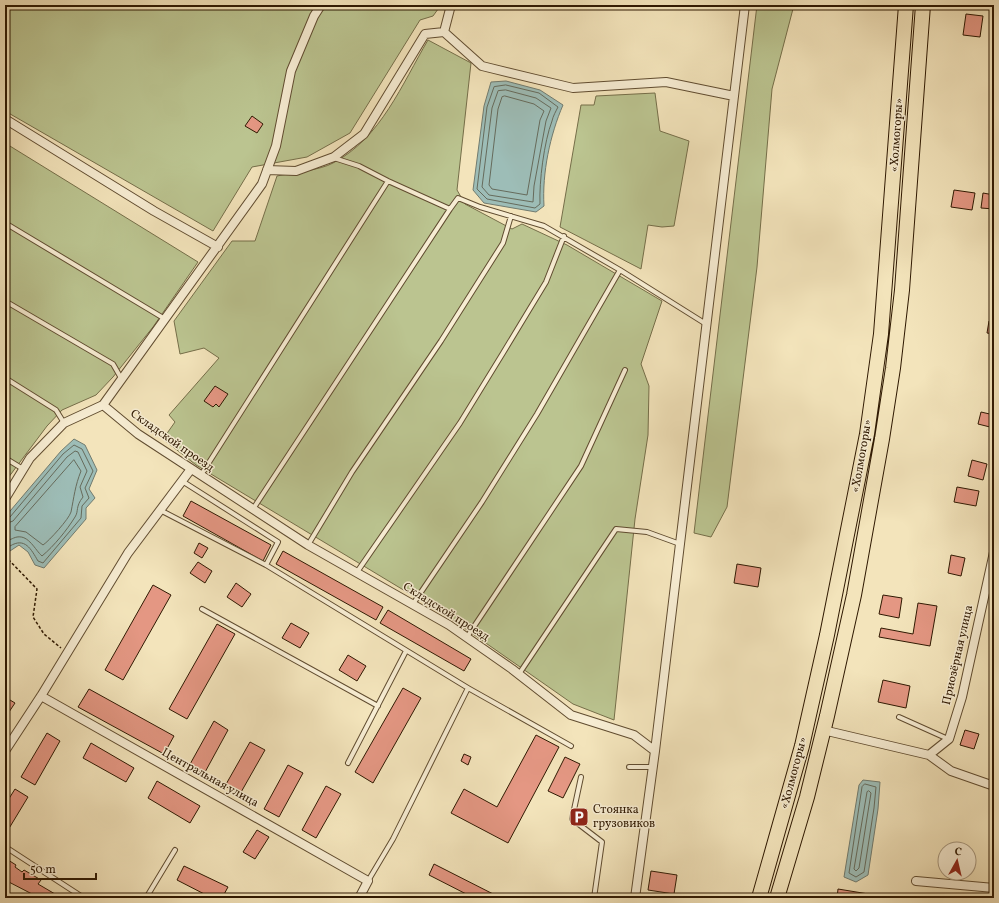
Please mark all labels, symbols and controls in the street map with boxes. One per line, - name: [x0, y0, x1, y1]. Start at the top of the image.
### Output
- street label: «Холмогоры»: [886, 97, 908, 173]
- street label: Складской проезд: [127, 406, 217, 476]
- street label: «Холмогоры»: [848, 418, 876, 494]
- street label: Складской проезд: [400, 579, 492, 645]
- street label: Приозёрная улица: [939, 603, 977, 707]
- street label: «Холмогоры»: [777, 735, 811, 811]
- street label: Центральная улица: [159, 745, 261, 811]
- place label: Стоянка грузовиков: [593, 802, 655, 832]
- parking icon: Стоянка грузовиков: [568, 806, 590, 828]
- north arrow: [937, 841, 977, 881]
- text: С: [954, 845, 963, 861]
- scale bar: [24, 855, 96, 881]
- text: 50 m: [30, 862, 56, 878]

